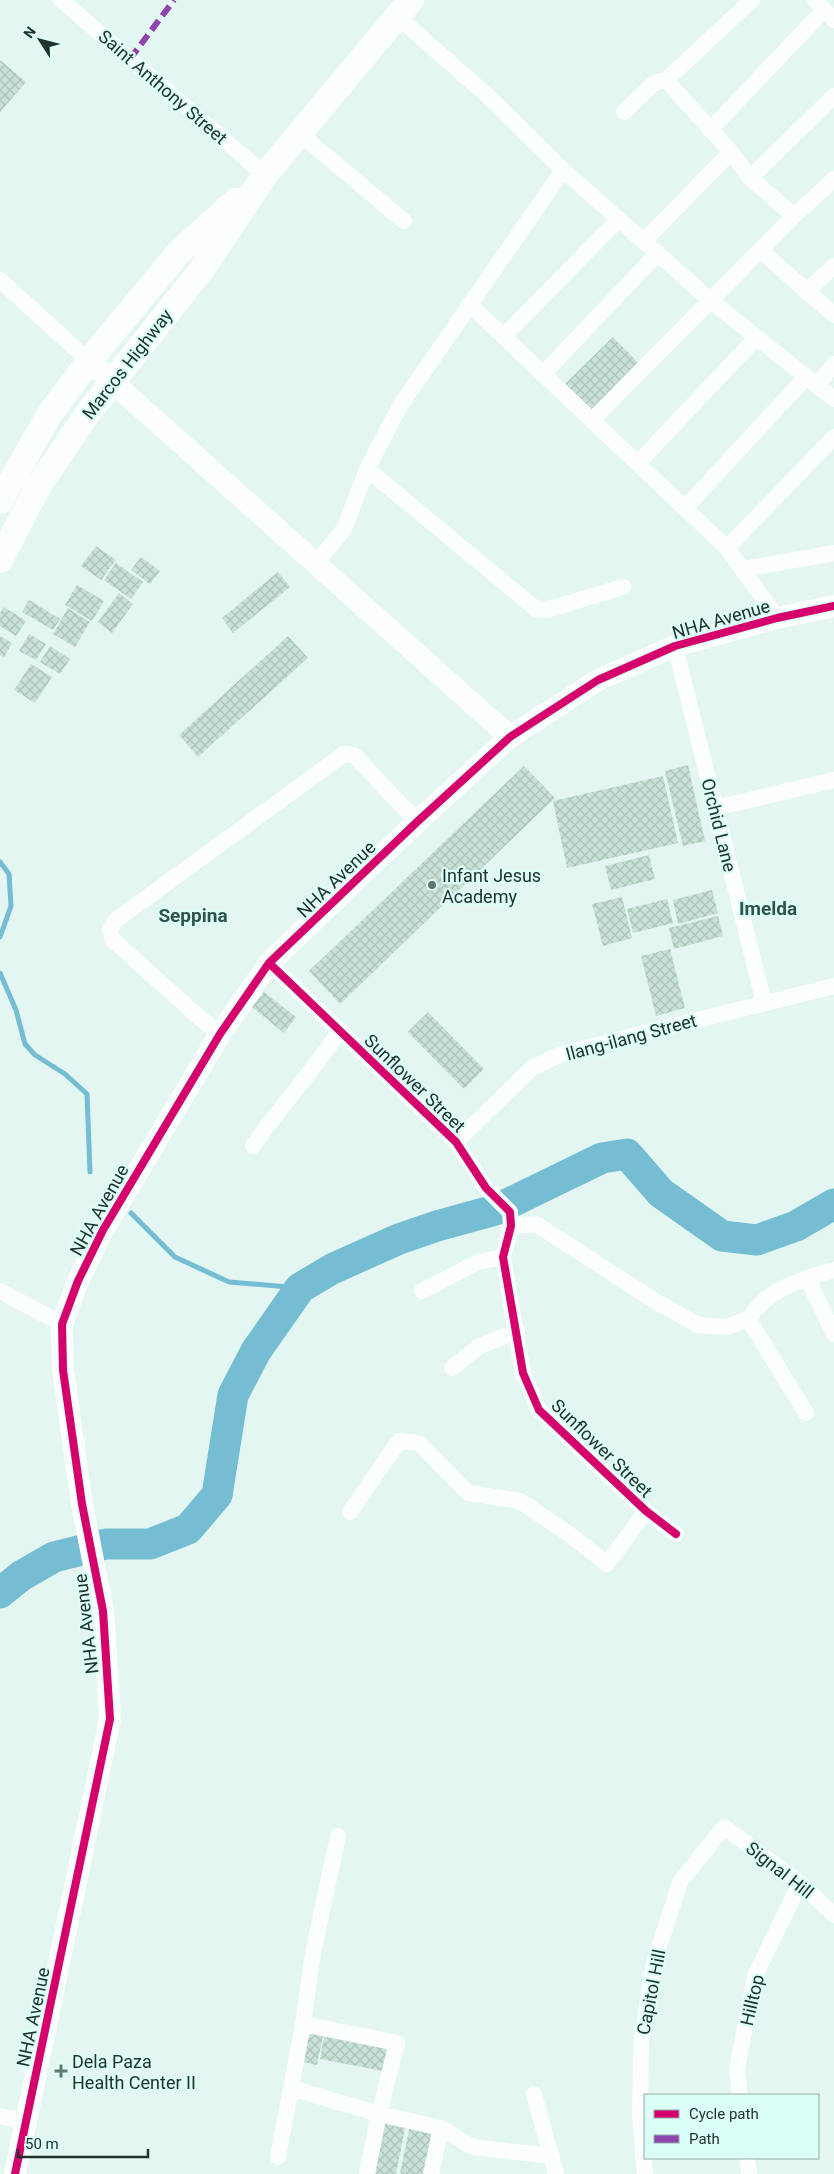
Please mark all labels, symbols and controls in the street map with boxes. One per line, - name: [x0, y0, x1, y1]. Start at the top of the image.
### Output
- north arrow: [15, 15, 65, 65]
- text: N: [20, 24, 39, 41]
- street label: Saint Anthony Street: [94, 26, 232, 149]
- street label: Marcos Highway: [78, 304, 177, 423]
- street label: NHA Avenue: [670, 595, 772, 643]
- street label: Orchid Lane: [697, 776, 741, 874]
- street label: NHA Avenue: [292, 836, 380, 922]
- place label: Infant Jesus Academy: [442, 865, 541, 907]
- marker: Infant Jesus Academy: [426, 879, 438, 891]
- district label: Imelda: [739, 897, 797, 920]
- district label: Seppina: [158, 904, 228, 927]
- street label: Ilang-ilang Street: [563, 1009, 699, 1065]
- street label: Sunflower Street: [360, 1030, 470, 1137]
- street label: NHA Avenue: [65, 1161, 133, 1259]
- street label: Sunflower Street: [547, 1395, 657, 1502]
- street label: NHA Avenue: [69, 1573, 103, 1675]
- street label: Signal Hill: [742, 1837, 818, 1903]
- street label: Capitol Hill: [632, 1947, 670, 2037]
- street label: NHA Avenue: [12, 1965, 54, 2069]
- street label: Hilltop: [736, 1972, 768, 2028]
- place label: Dela Paza Health Center II: [72, 2051, 196, 2093]
- marker: Dela Paza Health Center II: [54, 2064, 68, 2078]
- legend: [644, 2094, 819, 2159]
- text: Cycle path: [689, 2105, 759, 2123]
- scale bar: [18, 2126, 148, 2158]
- text: Path: [689, 2130, 720, 2148]
- text: 50 m: [25, 2135, 59, 2153]

